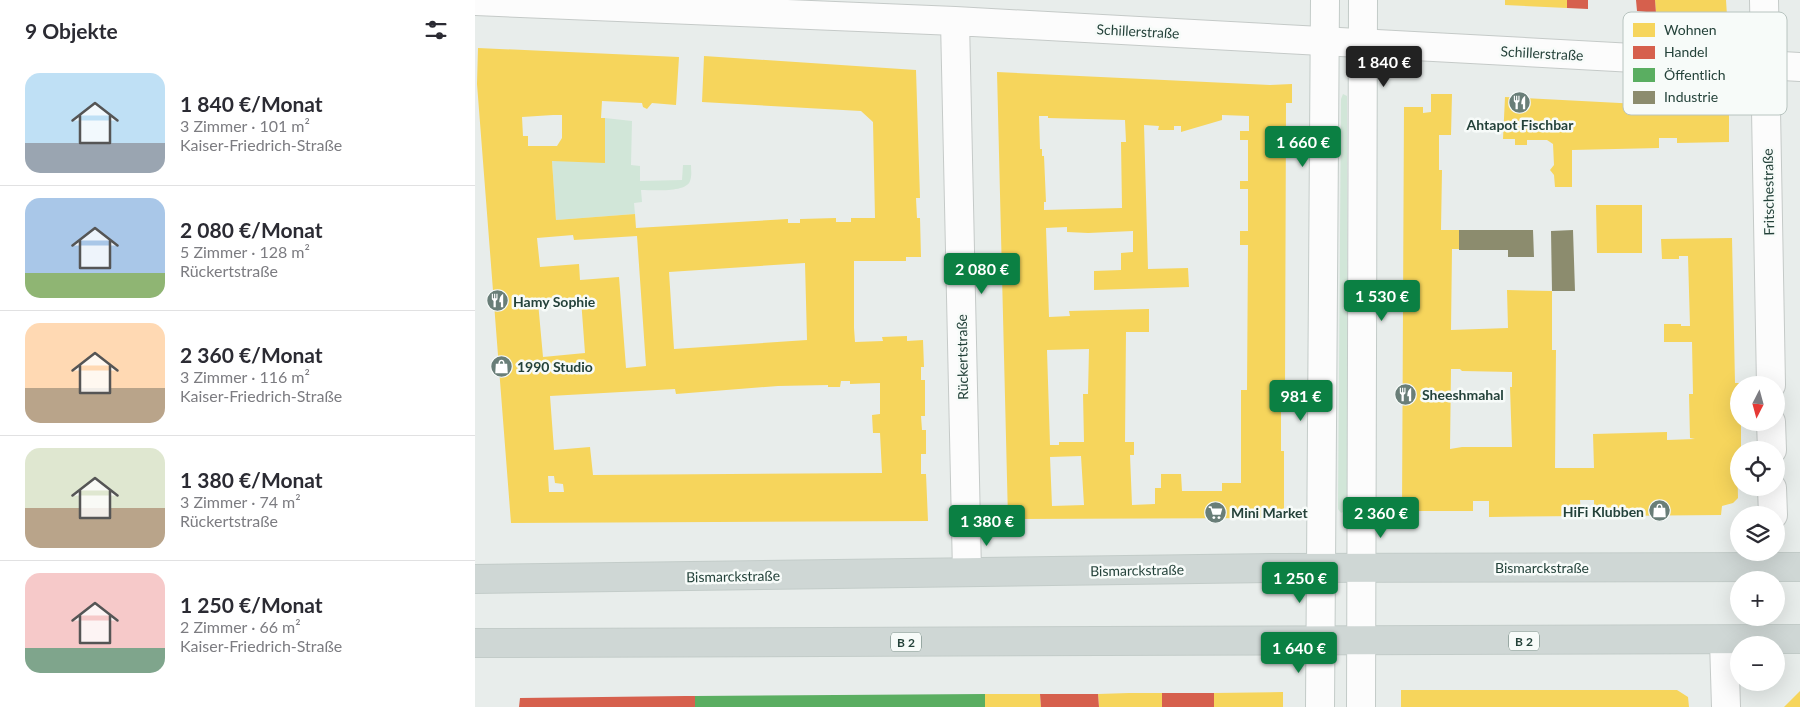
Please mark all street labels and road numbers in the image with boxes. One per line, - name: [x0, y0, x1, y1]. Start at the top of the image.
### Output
- street label: Schillerstraße: [1096, 20, 1180, 42]
- street label: Schillerstraße: [1500, 42, 1584, 64]
- street label: Fritschestraße: [1759, 148, 1777, 236]
- street label: Rückertstraße: [953, 314, 971, 400]
- street label: Bismarckstraße: [1495, 559, 1589, 576]
- street label: Bismarckstraße: [1090, 561, 1184, 579]
- street label: Bismarckstraße: [686, 567, 780, 585]
- road number: B 2: [1509, 631, 1539, 650]
- road number: B 2: [891, 632, 921, 652]

